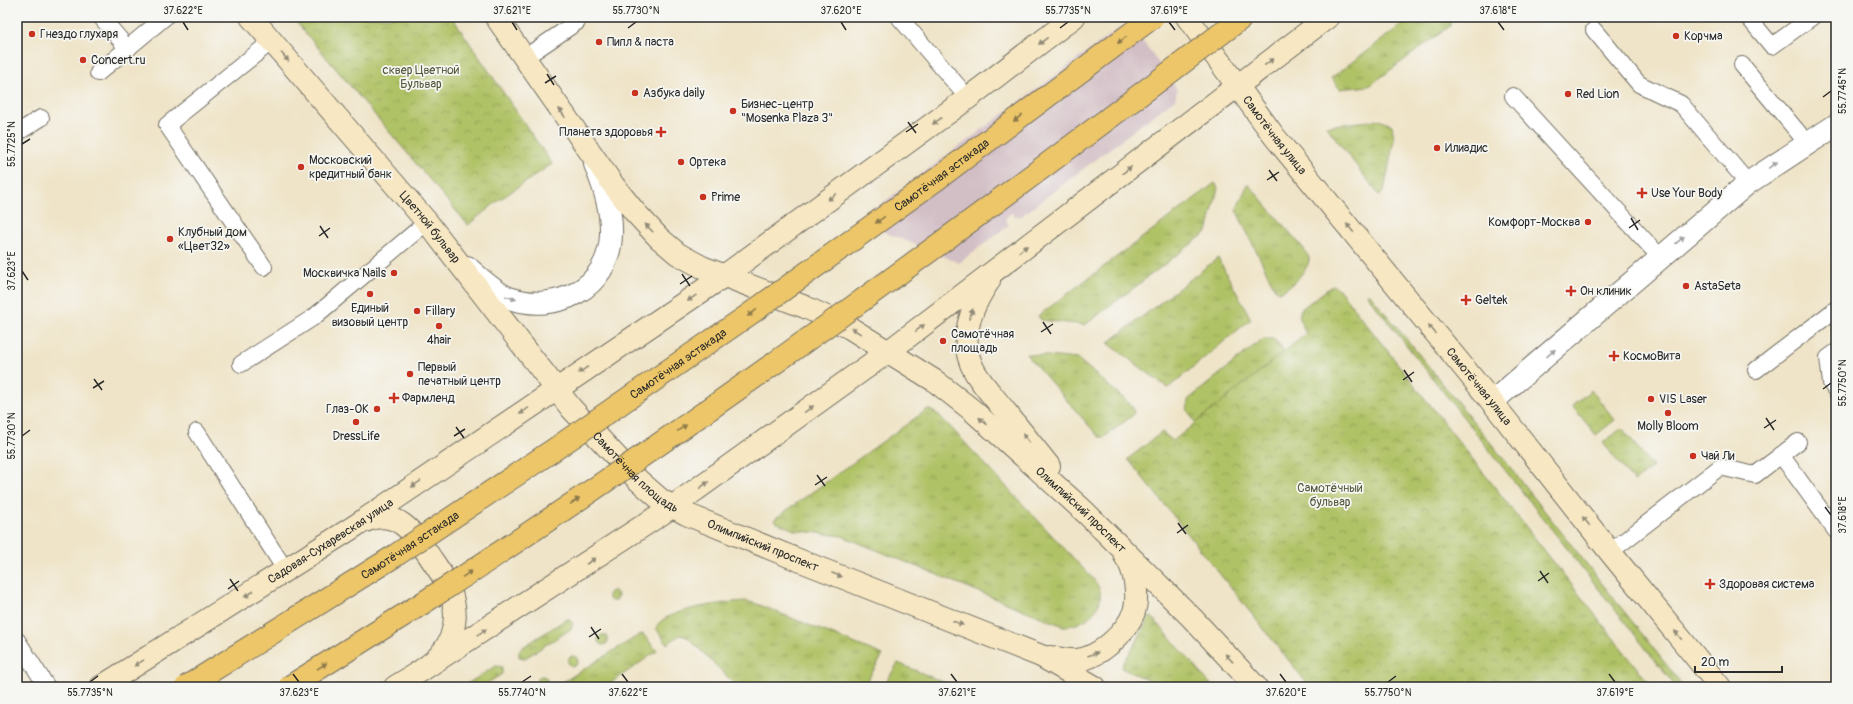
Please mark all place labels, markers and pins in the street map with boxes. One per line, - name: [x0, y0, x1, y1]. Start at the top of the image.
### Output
- place label: Гнездо глухаря: [40, 27, 118, 42]
- marker: Гнездо глухаря: [27, 29, 37, 39]
- place label: Корчма: [1684, 29, 1723, 44]
- marker: Корчма: [1671, 31, 1681, 41]
- place label: Пипл & паста: [607, 35, 674, 50]
- marker: Пипл & паста: [594, 37, 604, 47]
- place label: Concert.ru: [91, 53, 146, 68]
- marker: Concert.ru: [78, 55, 88, 65]
- place label: Азбука daily: [643, 86, 705, 101]
- place label: Red Lion: [1576, 87, 1620, 102]
- marker: Азбука daily: [630, 88, 640, 98]
- marker: Red Lion: [1563, 89, 1573, 99]
- place label: Бизнес-центр "Mosenka Plaza 3": [741, 97, 833, 126]
- marker: Бизнес-центр "Mosenka Plaza 3": [728, 106, 738, 116]
- place label: Планета здоровья: [559, 125, 653, 140]
- marker: Планета здоровья: [656, 127, 666, 137]
- place label: Илиадис: [1445, 141, 1488, 156]
- marker: Илиадис: [1432, 143, 1442, 153]
- place label: Московский кредитный банк: [309, 153, 392, 182]
- place label: Ортека: [689, 155, 726, 170]
- marker: Ортека: [676, 157, 686, 167]
- marker: Московский кредитный банк: [296, 162, 306, 172]
- place label: Use Your Body: [1651, 186, 1722, 201]
- marker: Use Your Body: [1636, 187, 1648, 199]
- place label: Prime: [711, 190, 740, 205]
- marker: Prime: [698, 192, 708, 202]
- place label: Комфорт-Москва: [1488, 215, 1580, 230]
- marker: Комфорт-Москва: [1583, 217, 1593, 227]
- place label: Клубный дом «Цвет32»: [178, 225, 247, 254]
- marker: Клубный дом «Цвет32»: [165, 234, 175, 244]
- place label: Москвичка Nails: [303, 266, 387, 281]
- marker: Москвичка Nails: [389, 268, 399, 278]
- place label: AstaSeta: [1694, 279, 1741, 294]
- marker: AstaSeta: [1681, 281, 1691, 291]
- place label: Он клиник: [1580, 284, 1632, 299]
- marker: Он клиник: [1565, 285, 1577, 297]
- marker: Единый визовый центр: [365, 289, 375, 299]
- place label: Geltek: [1475, 293, 1507, 308]
- marker: Geltek: [1460, 294, 1472, 306]
- place label: Единый визовый центр: [332, 301, 409, 330]
- place label: Fillary: [425, 304, 455, 319]
- marker: Fillary: [412, 306, 422, 316]
- marker: 4hair: [434, 321, 444, 331]
- place label: Самотёчная площадь: [951, 327, 1014, 356]
- place label: 4hair: [427, 333, 452, 348]
- marker: Самотёчная площадь: [938, 336, 948, 346]
- place label: КосмоВита: [1623, 349, 1681, 364]
- marker: КосмоВита: [1608, 350, 1620, 362]
- place label: Первый печатный центр: [418, 360, 501, 389]
- marker: Первый печатный центр: [405, 369, 415, 379]
- place label: Фармленд: [402, 391, 455, 406]
- place label: VIS Laser: [1659, 392, 1708, 407]
- marker: Фармленд: [389, 393, 399, 403]
- marker: VIS Laser: [1646, 394, 1656, 404]
- place label: Глаз-ОК: [326, 402, 369, 417]
- marker: Глаз-ОК: [372, 404, 382, 414]
- marker: Molly Bloom: [1663, 408, 1673, 418]
- marker: DressLife: [351, 417, 361, 427]
- place label: Molly Bloom: [1637, 419, 1699, 434]
- place label: DressLife: [332, 429, 380, 444]
- place label: Чай Ли: [1701, 449, 1735, 464]
- marker: Чай Ли: [1688, 451, 1698, 461]
- place label: Здоровая система: [1719, 577, 1815, 592]
- marker: Здоровая система: [1704, 578, 1716, 590]

